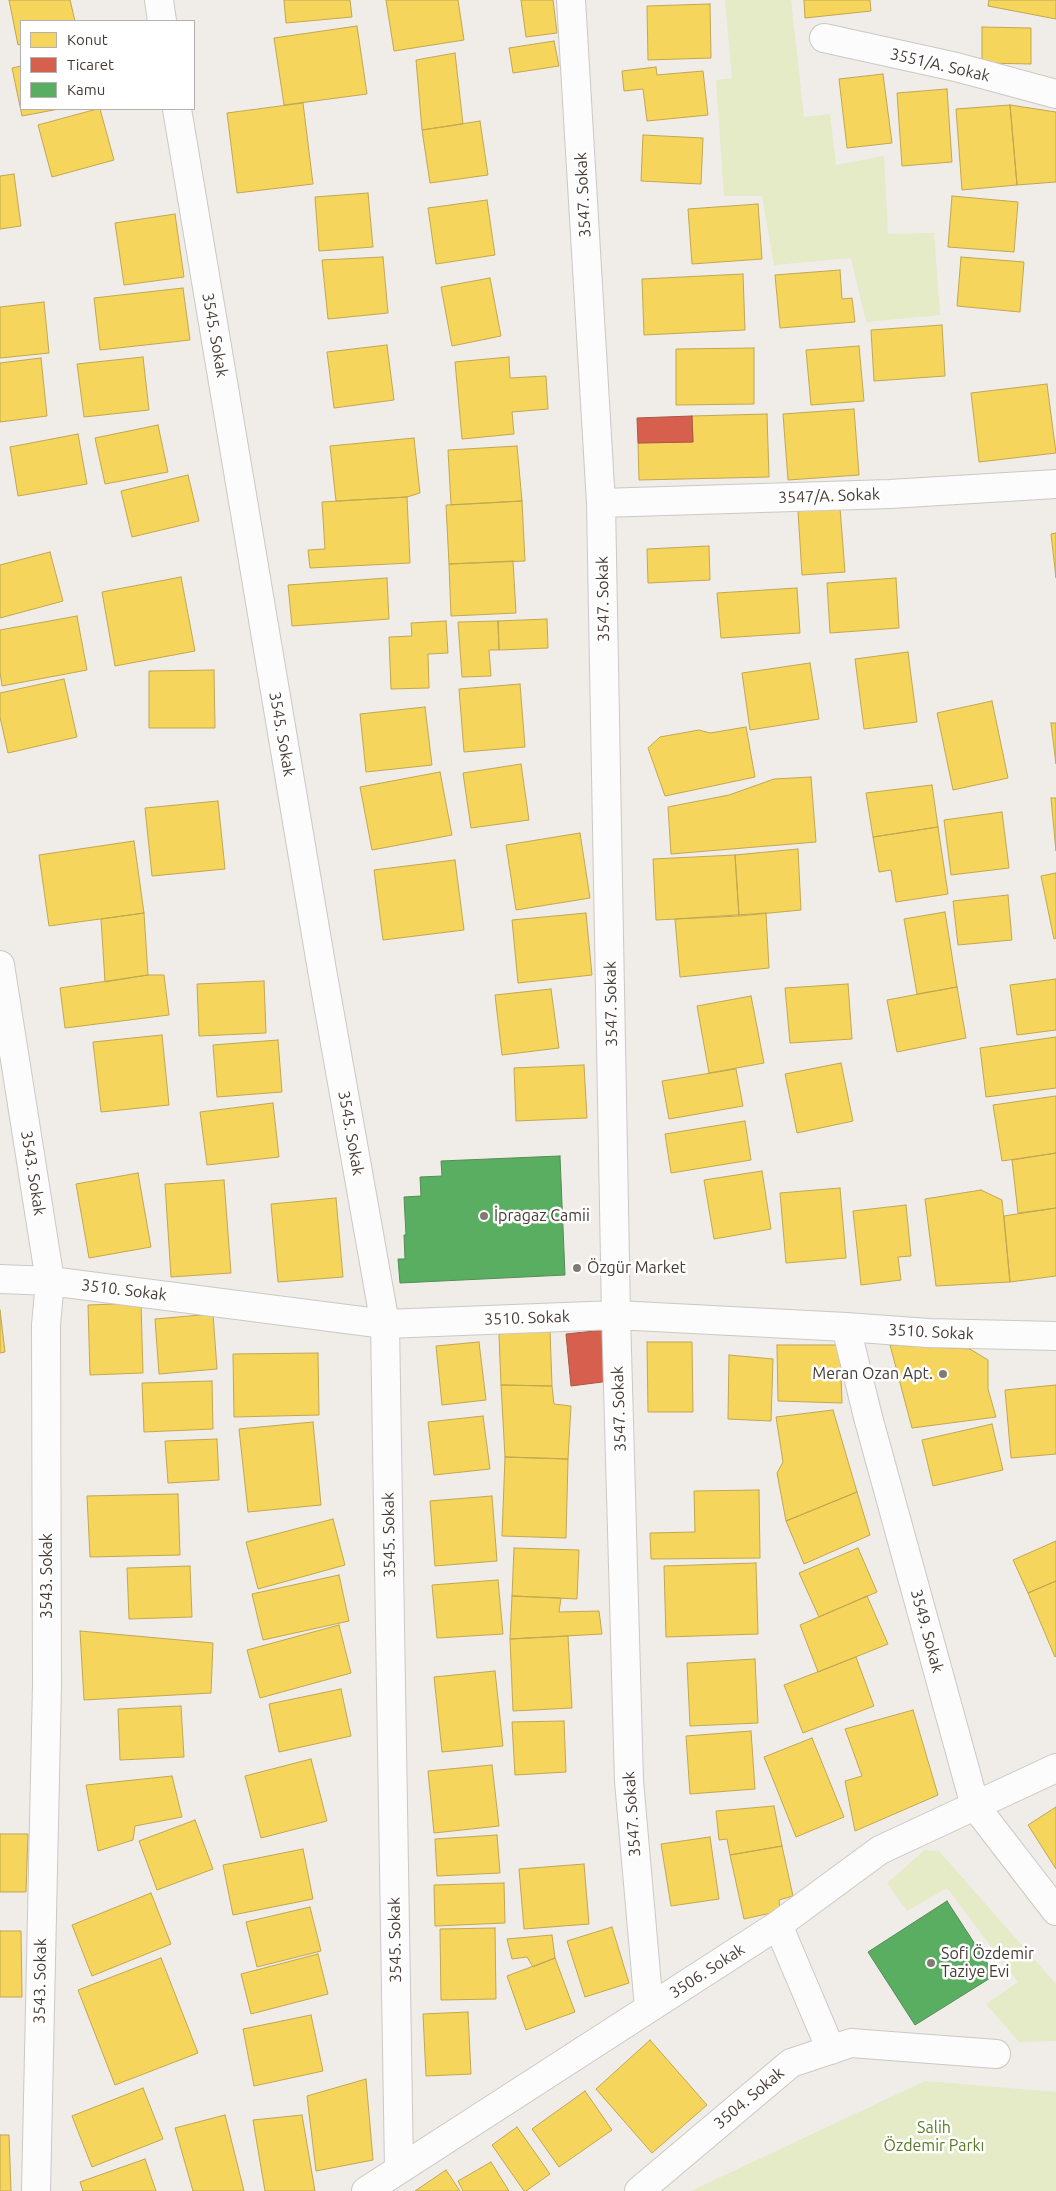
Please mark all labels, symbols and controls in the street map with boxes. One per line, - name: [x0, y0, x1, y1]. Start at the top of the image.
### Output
- legend: [20, 20, 195, 110]
- text: Konut: [67, 31, 108, 48]
- street label: 3551/A. Sokak: [888, 44, 992, 86]
- text: Ticaret: [67, 56, 114, 73]
- text: Kamu: [67, 81, 105, 98]
- street label: 3547. Sokak: [571, 152, 595, 238]
- street label: 3545. Sokak: [198, 291, 232, 379]
- street label: 3547/A. Sokak: [778, 485, 880, 507]
- street label: 3547. Sokak: [593, 556, 613, 642]
- street label: 3545. Sokak: [265, 690, 299, 778]
- street label: 3547. Sokak: [601, 961, 621, 1047]
- street label: 3545. Sokak: [334, 1089, 368, 1177]
- street label: 3543. Sokak: [17, 1129, 49, 1217]
- place label: İpragaz Camii: [494, 1206, 590, 1226]
- marker: İpragaz Camii: [478, 1210, 490, 1222]
- place label: Özgür Market: [587, 1258, 686, 1278]
- marker: Özgür Market: [571, 1262, 583, 1274]
- street label: 3510. Sokak: [80, 1275, 168, 1305]
- street label: 3510. Sokak: [484, 1307, 570, 1329]
- street label: 3510. Sokak: [888, 1320, 974, 1344]
- place label: Meran Ozan Apt.: [812, 1364, 933, 1384]
- street label: 3547. Sokak: [608, 1366, 630, 1452]
- marker: Meran Ozan Apt.: [937, 1368, 949, 1380]
- street label: 3545. Sokak: [379, 1492, 399, 1578]
- street label: 3543. Sokak: [37, 1533, 57, 1619]
- street label: 3549. Sokak: [907, 1587, 947, 1675]
- street label: 3547. Sokak: [619, 1771, 645, 1857]
- street label: 3545. Sokak: [385, 1897, 405, 1983]
- street label: 3543. Sokak: [30, 1938, 50, 2024]
- street label: 3506. Sokak: [666, 1940, 748, 2002]
- place label: Sofi Özdemir Taziye Evi: [941, 1944, 1034, 1982]
- marker: Sofi Özdemir Taziye Evi: [925, 1957, 937, 1969]
- street label: 3504. Sokak: [710, 2063, 788, 2133]
- park label: Salih Özdemir Parkı: [884, 2118, 984, 2156]

